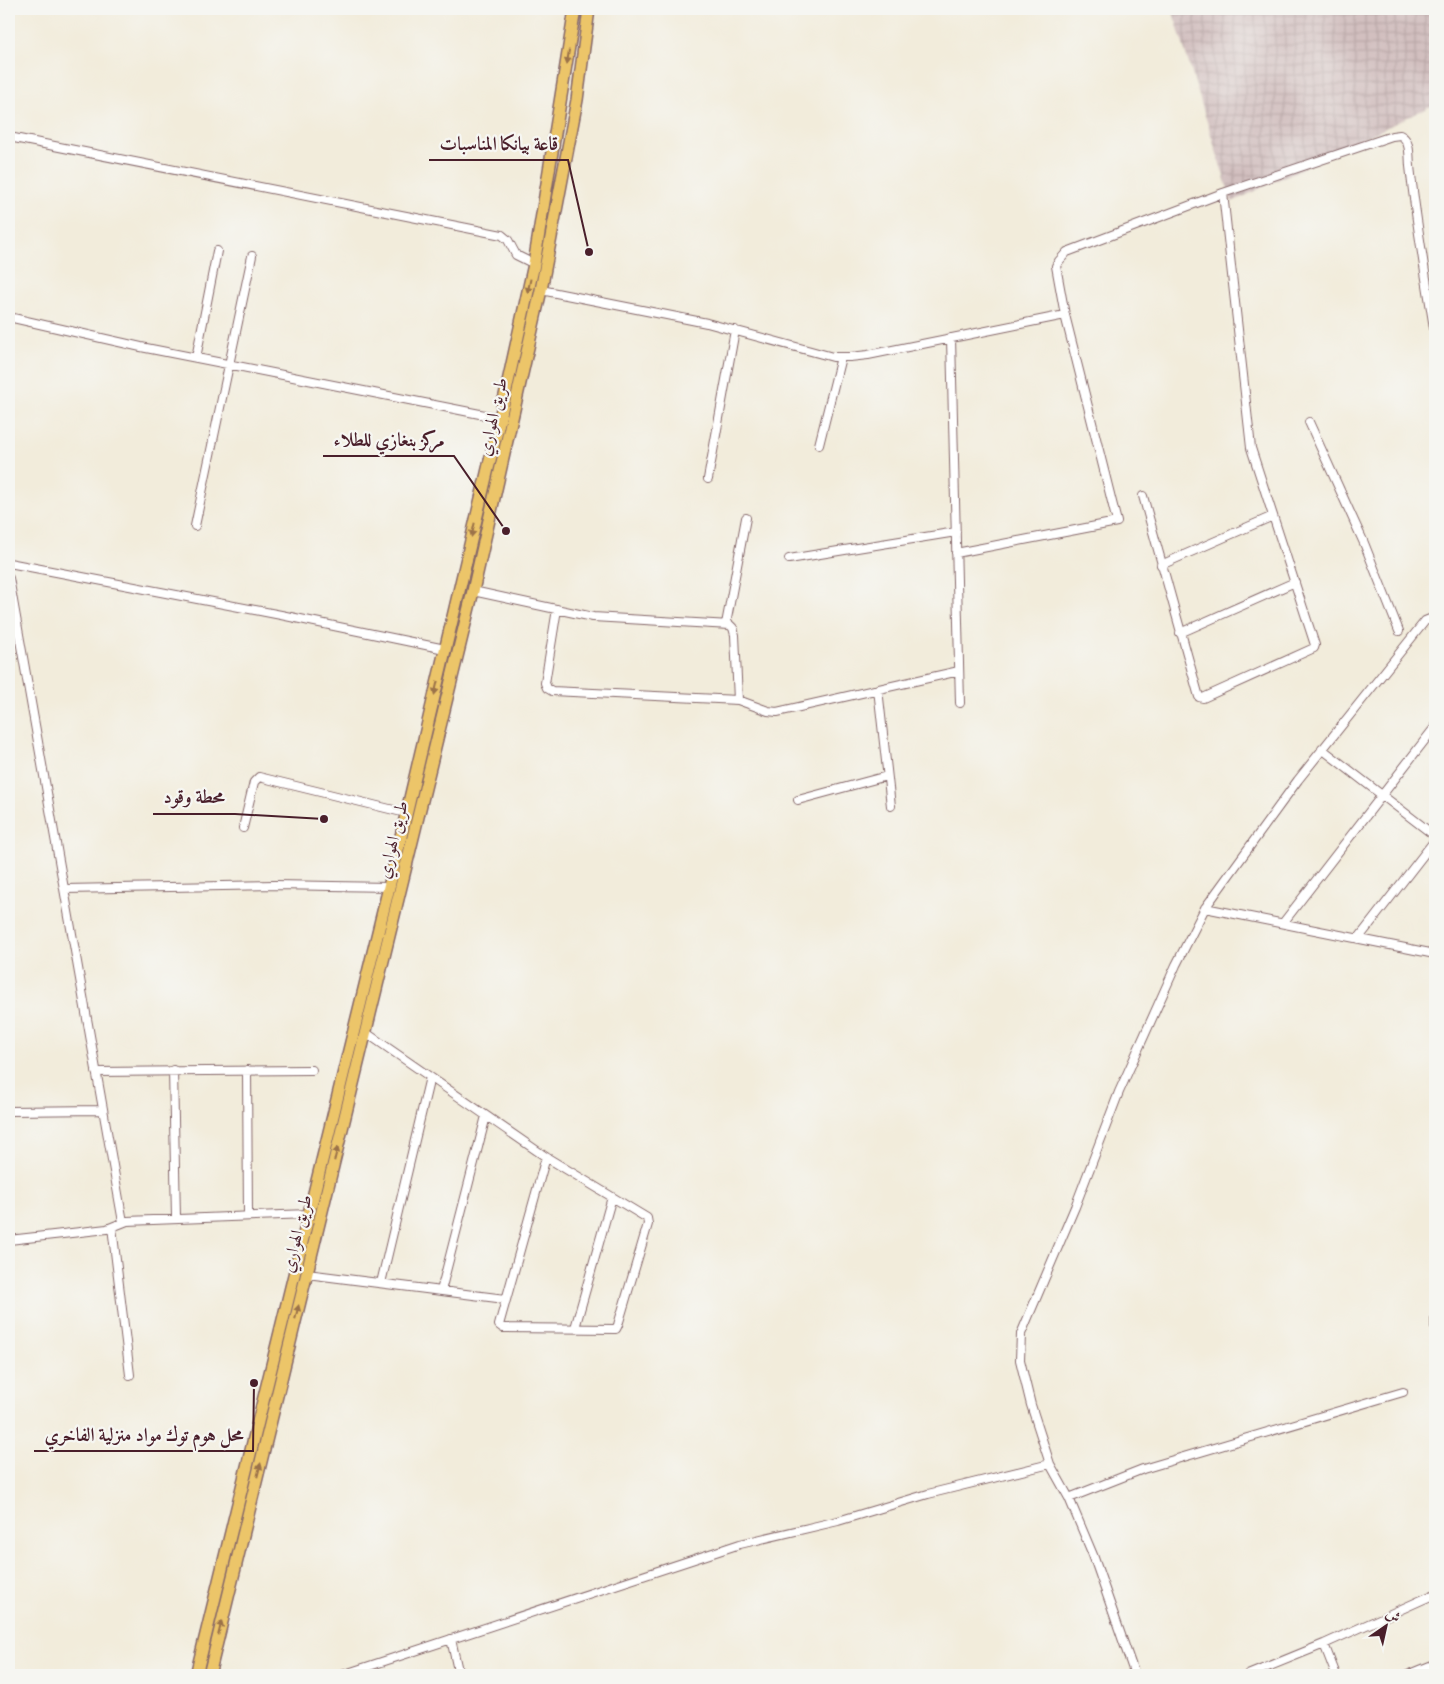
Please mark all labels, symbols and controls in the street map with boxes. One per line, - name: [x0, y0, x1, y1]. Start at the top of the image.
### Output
- one-way arrow: [564, 49, 572, 65]
- callout: قاعة بيانكا المناسبات: [429, 126, 568, 160]
- text: قاعة بيانكا المناسبات: [440, 132, 558, 158]
- one-way arrow: [525, 279, 533, 294]
- street label: طريق الهواري: [473, 375, 516, 459]
- callout: مركز بنغازي للطلاء: [323, 422, 454, 456]
- text: مركز بنغازي للطلاء: [334, 428, 444, 455]
- one-way arrow: [469, 522, 477, 537]
- one-way arrow: [432, 681, 440, 696]
- callout: محطة وقود: [153, 780, 235, 814]
- text: محطة وقود: [163, 785, 225, 811]
- street label: طريق الهواري: [372, 798, 417, 882]
- one-way arrow: [332, 1147, 340, 1162]
- street label: طريق الهواري: [276, 1192, 321, 1276]
- one-way arrow: [293, 1305, 301, 1320]
- callout: محل هوم توك مواد منزلية الفاخري: [34, 1417, 253, 1451]
- text: محل هوم توك مواد منزلية الفاخري: [45, 1423, 244, 1452]
- one-way arrow: [255, 1463, 263, 1478]
- north arrow: [1362, 1602, 1412, 1652]
- text: ش: [1381, 1605, 1404, 1628]
- one-way arrow: [216, 1620, 224, 1635]

